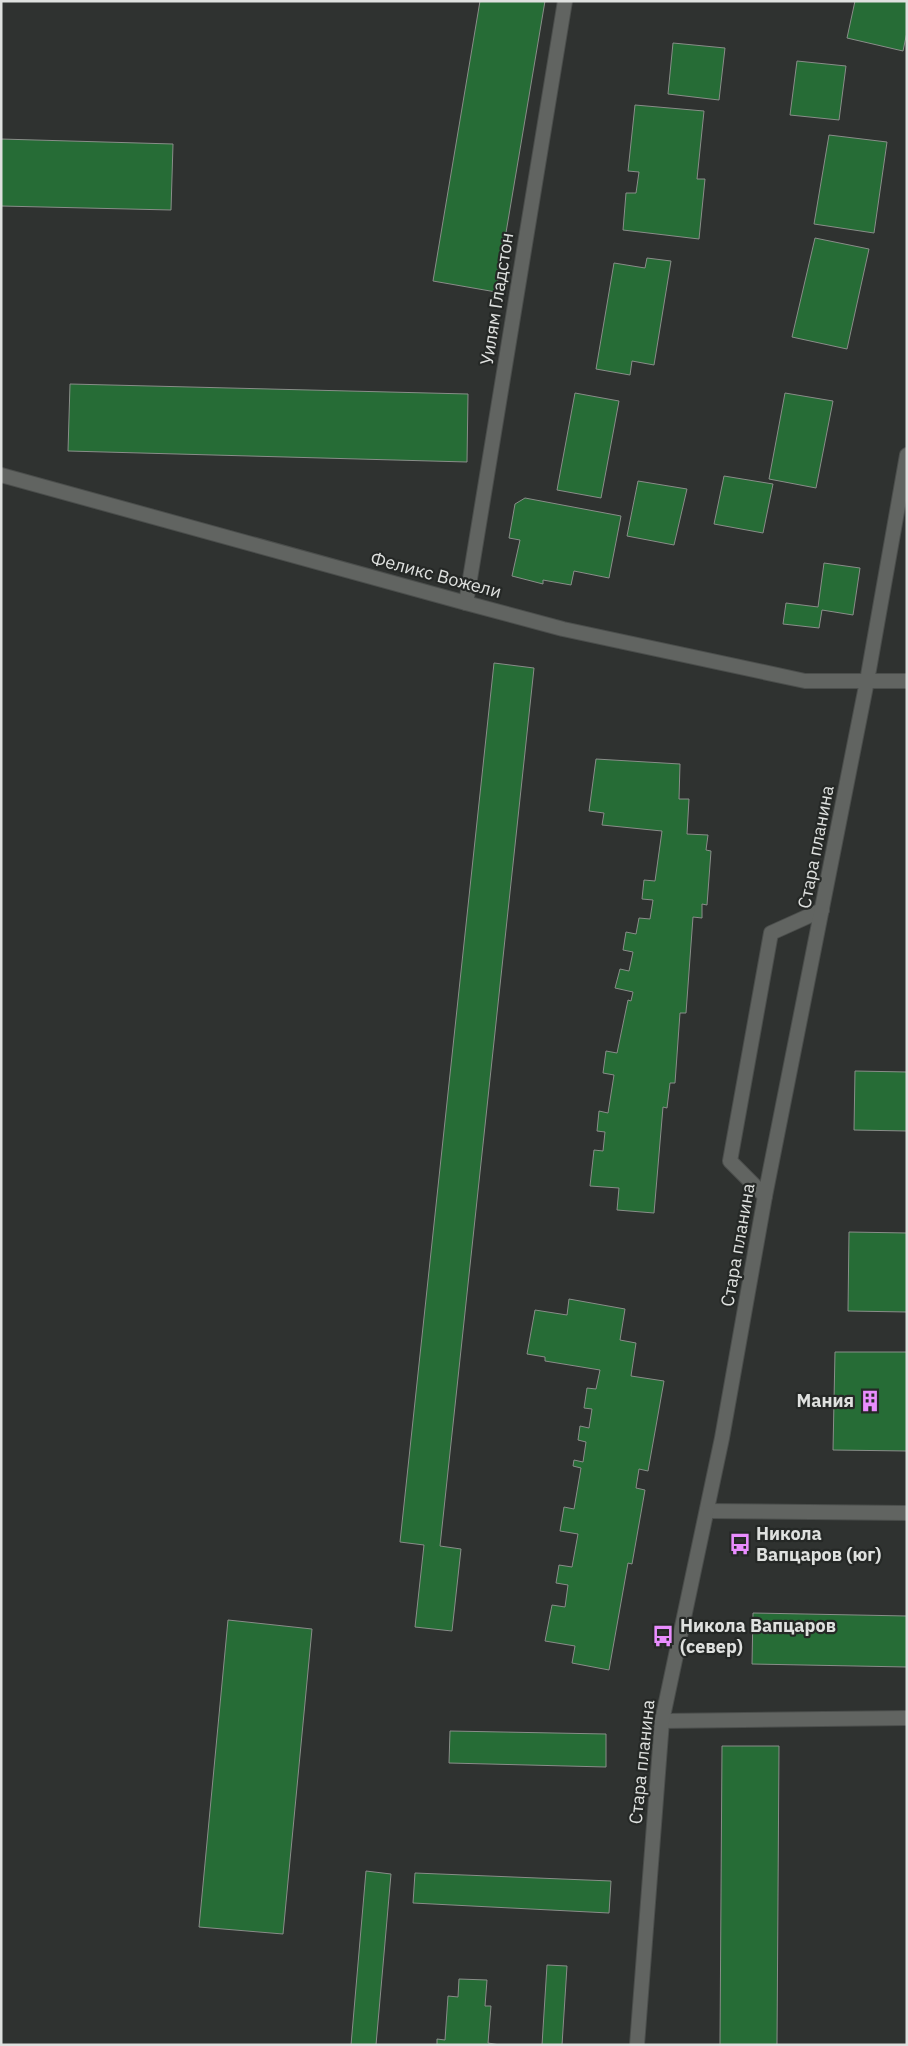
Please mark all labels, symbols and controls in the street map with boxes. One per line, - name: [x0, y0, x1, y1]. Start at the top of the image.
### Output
- street label: Уилям Гладстон: [475, 231, 518, 367]
- street label: Феликс Вожели: [368, 546, 504, 603]
- street label: Стара планина: [792, 783, 839, 910]
- street label: Стара планина: [715, 1181, 760, 1308]
- building icon: Мания: [857, 1388, 883, 1414]
- place label: Мания: [796, 1389, 854, 1412]
- place label: Никола Вапцаров (юг): [756, 1522, 881, 1566]
- bus stop icon: Никола Вапцаров (юг): [727, 1531, 753, 1557]
- place label: Никола Вапцаров (север): [680, 1614, 836, 1658]
- bus stop icon: Никола Вапцаров (север): [650, 1623, 676, 1649]
- street label: Стара планина: [624, 1698, 660, 1825]

